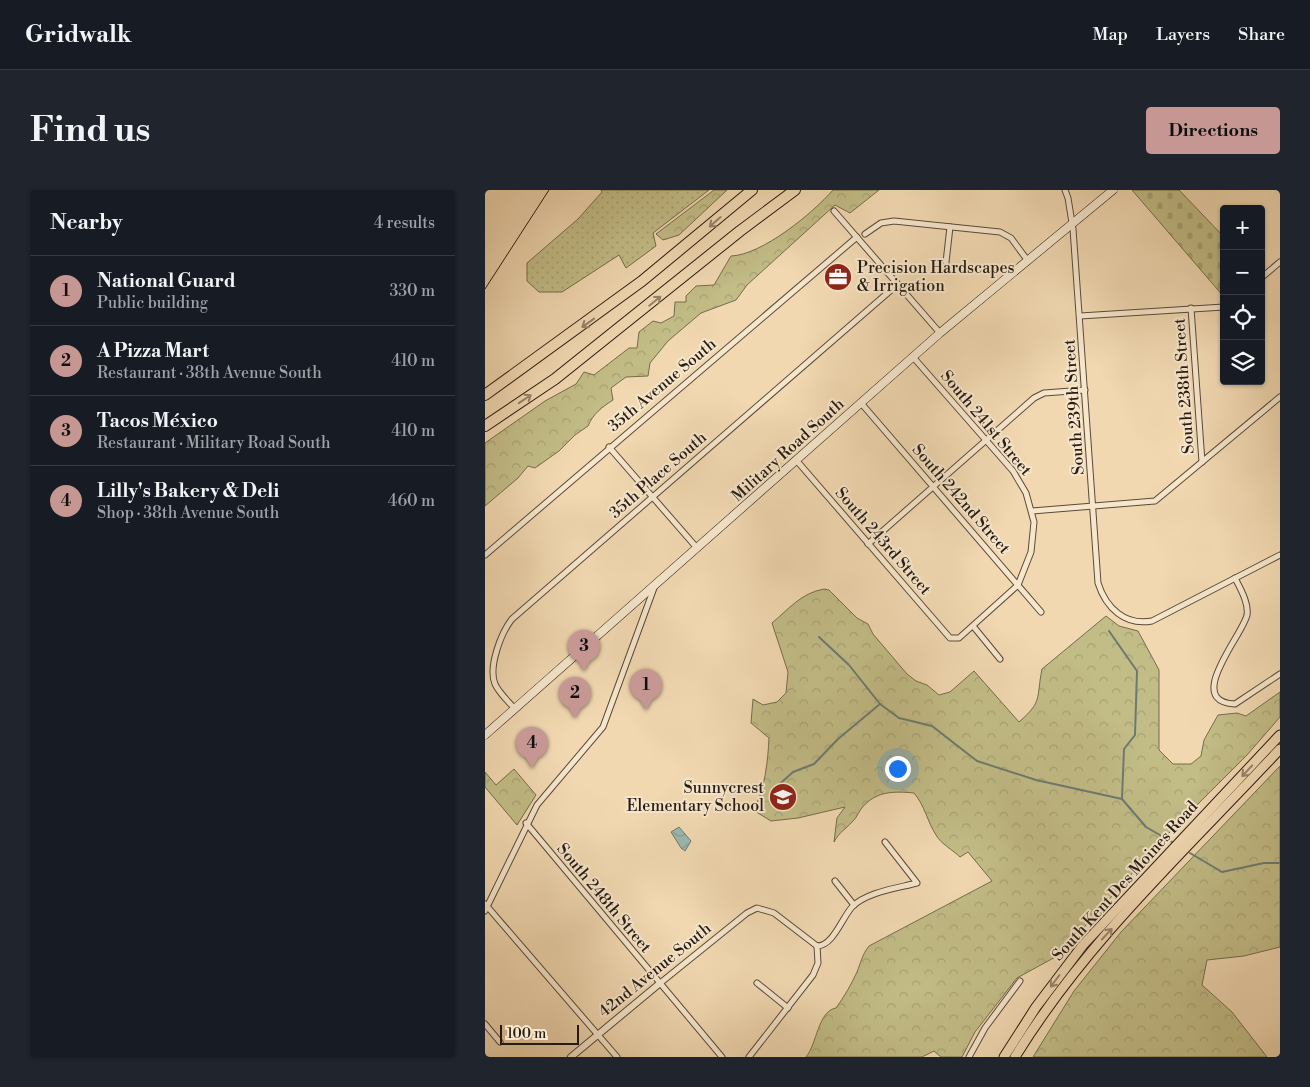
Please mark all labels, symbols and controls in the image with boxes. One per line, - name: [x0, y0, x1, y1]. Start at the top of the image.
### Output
- text: Gridwalk: [25, 20, 132, 50]
- text: Map: [1093, 23, 1128, 46]
- text: Layers: [1156, 23, 1210, 46]
- text: Share: [1238, 23, 1285, 46]
- button: Directions: [1146, 107, 1280, 154]
- text: Find us: [30, 109, 150, 152]
- map controls: [1220, 205, 1265, 385]
- button: +: [1220, 205, 1265, 250]
- text: Nearby: [50, 210, 123, 236]
- text: 4 results: [374, 213, 435, 233]
- one-way arrow: [709, 216, 722, 228]
- button: −: [1220, 250, 1265, 295]
- place label: Precision Hardscapes & Irrigation: [857, 258, 1015, 296]
- office icon: Precision Hardscapes & Irrigation: [823, 262, 853, 292]
- text: National Guard: [97, 269, 236, 293]
- text: 1: [62, 281, 70, 301]
- text: 330 m: [389, 281, 435, 301]
- text: Public building: [97, 293, 208, 313]
- one-way arrow: [648, 295, 661, 306]
- button: locate: [1220, 295, 1265, 340]
- one-way arrow: [581, 317, 595, 328]
- street label: South 238th Street: [1169, 317, 1199, 454]
- street label: 35th Avenue South: [604, 334, 721, 436]
- street label: South 239th Street: [1059, 338, 1089, 475]
- text: A Pizza Mart: [97, 339, 209, 363]
- button: layers: [1220, 340, 1265, 385]
- text: 2: [61, 351, 71, 371]
- text: 410 m: [391, 351, 435, 371]
- text: Restaurant · 38th Avenue South: [97, 363, 322, 383]
- street label: South 241st Street: [936, 366, 1036, 480]
- one-way arrow: [518, 394, 532, 404]
- street label: Military Road South: [727, 394, 849, 506]
- text: Tacos México: [97, 409, 218, 433]
- text: 3: [61, 421, 71, 441]
- text: 410 m: [391, 421, 435, 441]
- street label: 35th Place South: [605, 427, 711, 523]
- text: Restaurant · Military Road South: [97, 433, 331, 453]
- street label: South 242nd Street: [908, 440, 1014, 558]
- text: Lilly's Bakery & Deli: [97, 479, 279, 503]
- street label: South 243rd Street: [831, 483, 935, 599]
- text: 4: [61, 491, 71, 511]
- text: 460 m: [388, 491, 435, 511]
- text: Shop · 38th Avenue South: [97, 503, 279, 523]
- pin: 3: [568, 630, 600, 671]
- pin: 1: [630, 669, 662, 710]
- pin: 2: [559, 677, 591, 718]
- pin: 4: [516, 727, 548, 768]
- your location: [885, 756, 911, 782]
- one-way arrow: [1241, 764, 1253, 777]
- place label: Sunnycrest Elementary School: [627, 778, 764, 816]
- school or university icon: Sunnycrest Elementary School: [768, 782, 798, 812]
- street label: South Kent Des Moines Road: [1048, 797, 1202, 965]
- street label: South 248th Street: [552, 839, 656, 957]
- street label: 42nd Avenue South: [595, 918, 716, 1022]
- one-way arrow: [1101, 928, 1113, 940]
- one-way arrow: [1049, 974, 1060, 987]
- scale bar: [500, 1022, 579, 1045]
- text: 100 m: [507, 1025, 546, 1043]

